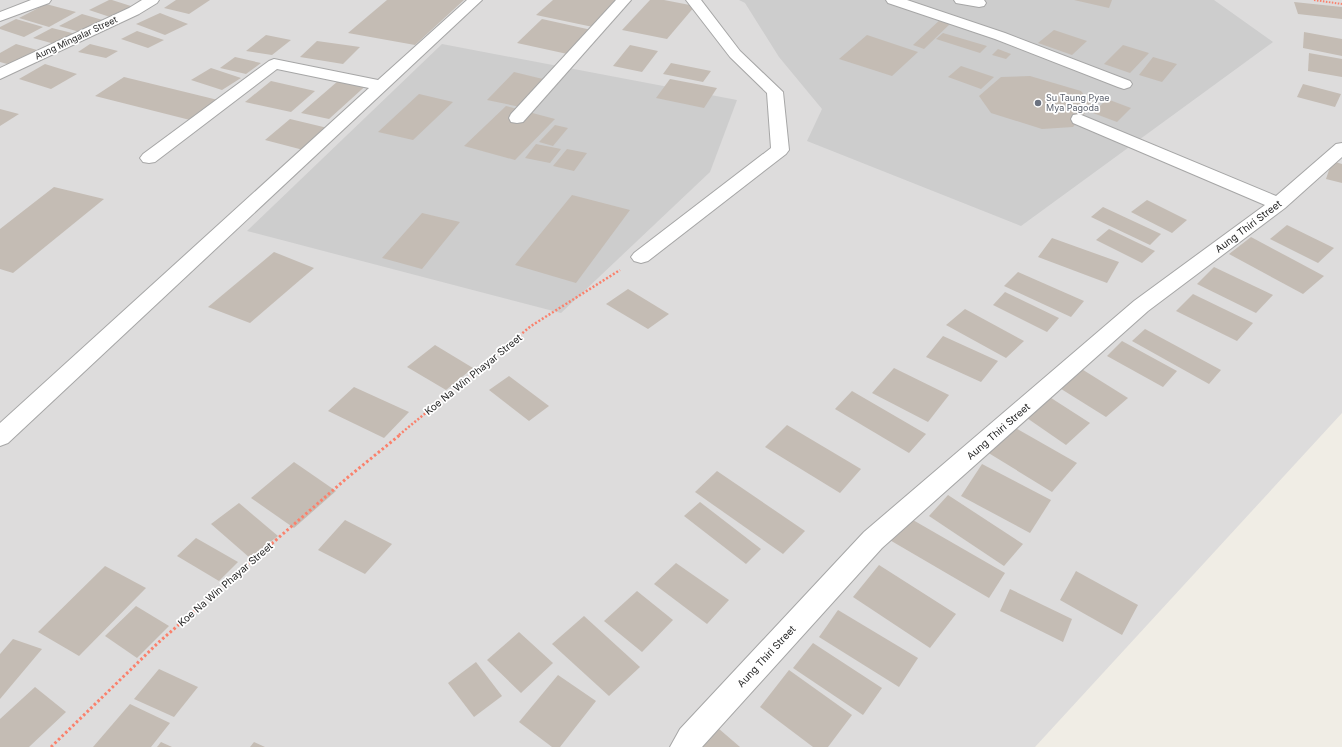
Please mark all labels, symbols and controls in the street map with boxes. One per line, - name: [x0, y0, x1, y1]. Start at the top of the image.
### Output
- street label: Aung Mingalar Street: [33, 14, 119, 61]
- place label: Su Taung Pyae Mya Pagoda: [1046, 92, 1110, 113]
- marker: Su Taung Pyae Mya Pagoda: [1033, 98, 1043, 108]
- street label: Aung Thiri Street: [1213, 197, 1284, 255]
- street label: Koe Na Win Phayar Street: [422, 331, 525, 417]
- street label: Aung Thiri Street: [964, 400, 1033, 462]
- street label: Koe Na Win Phayar Street: [175, 539, 275, 628]
- street label: Aung Thiri Street: [734, 622, 798, 689]

